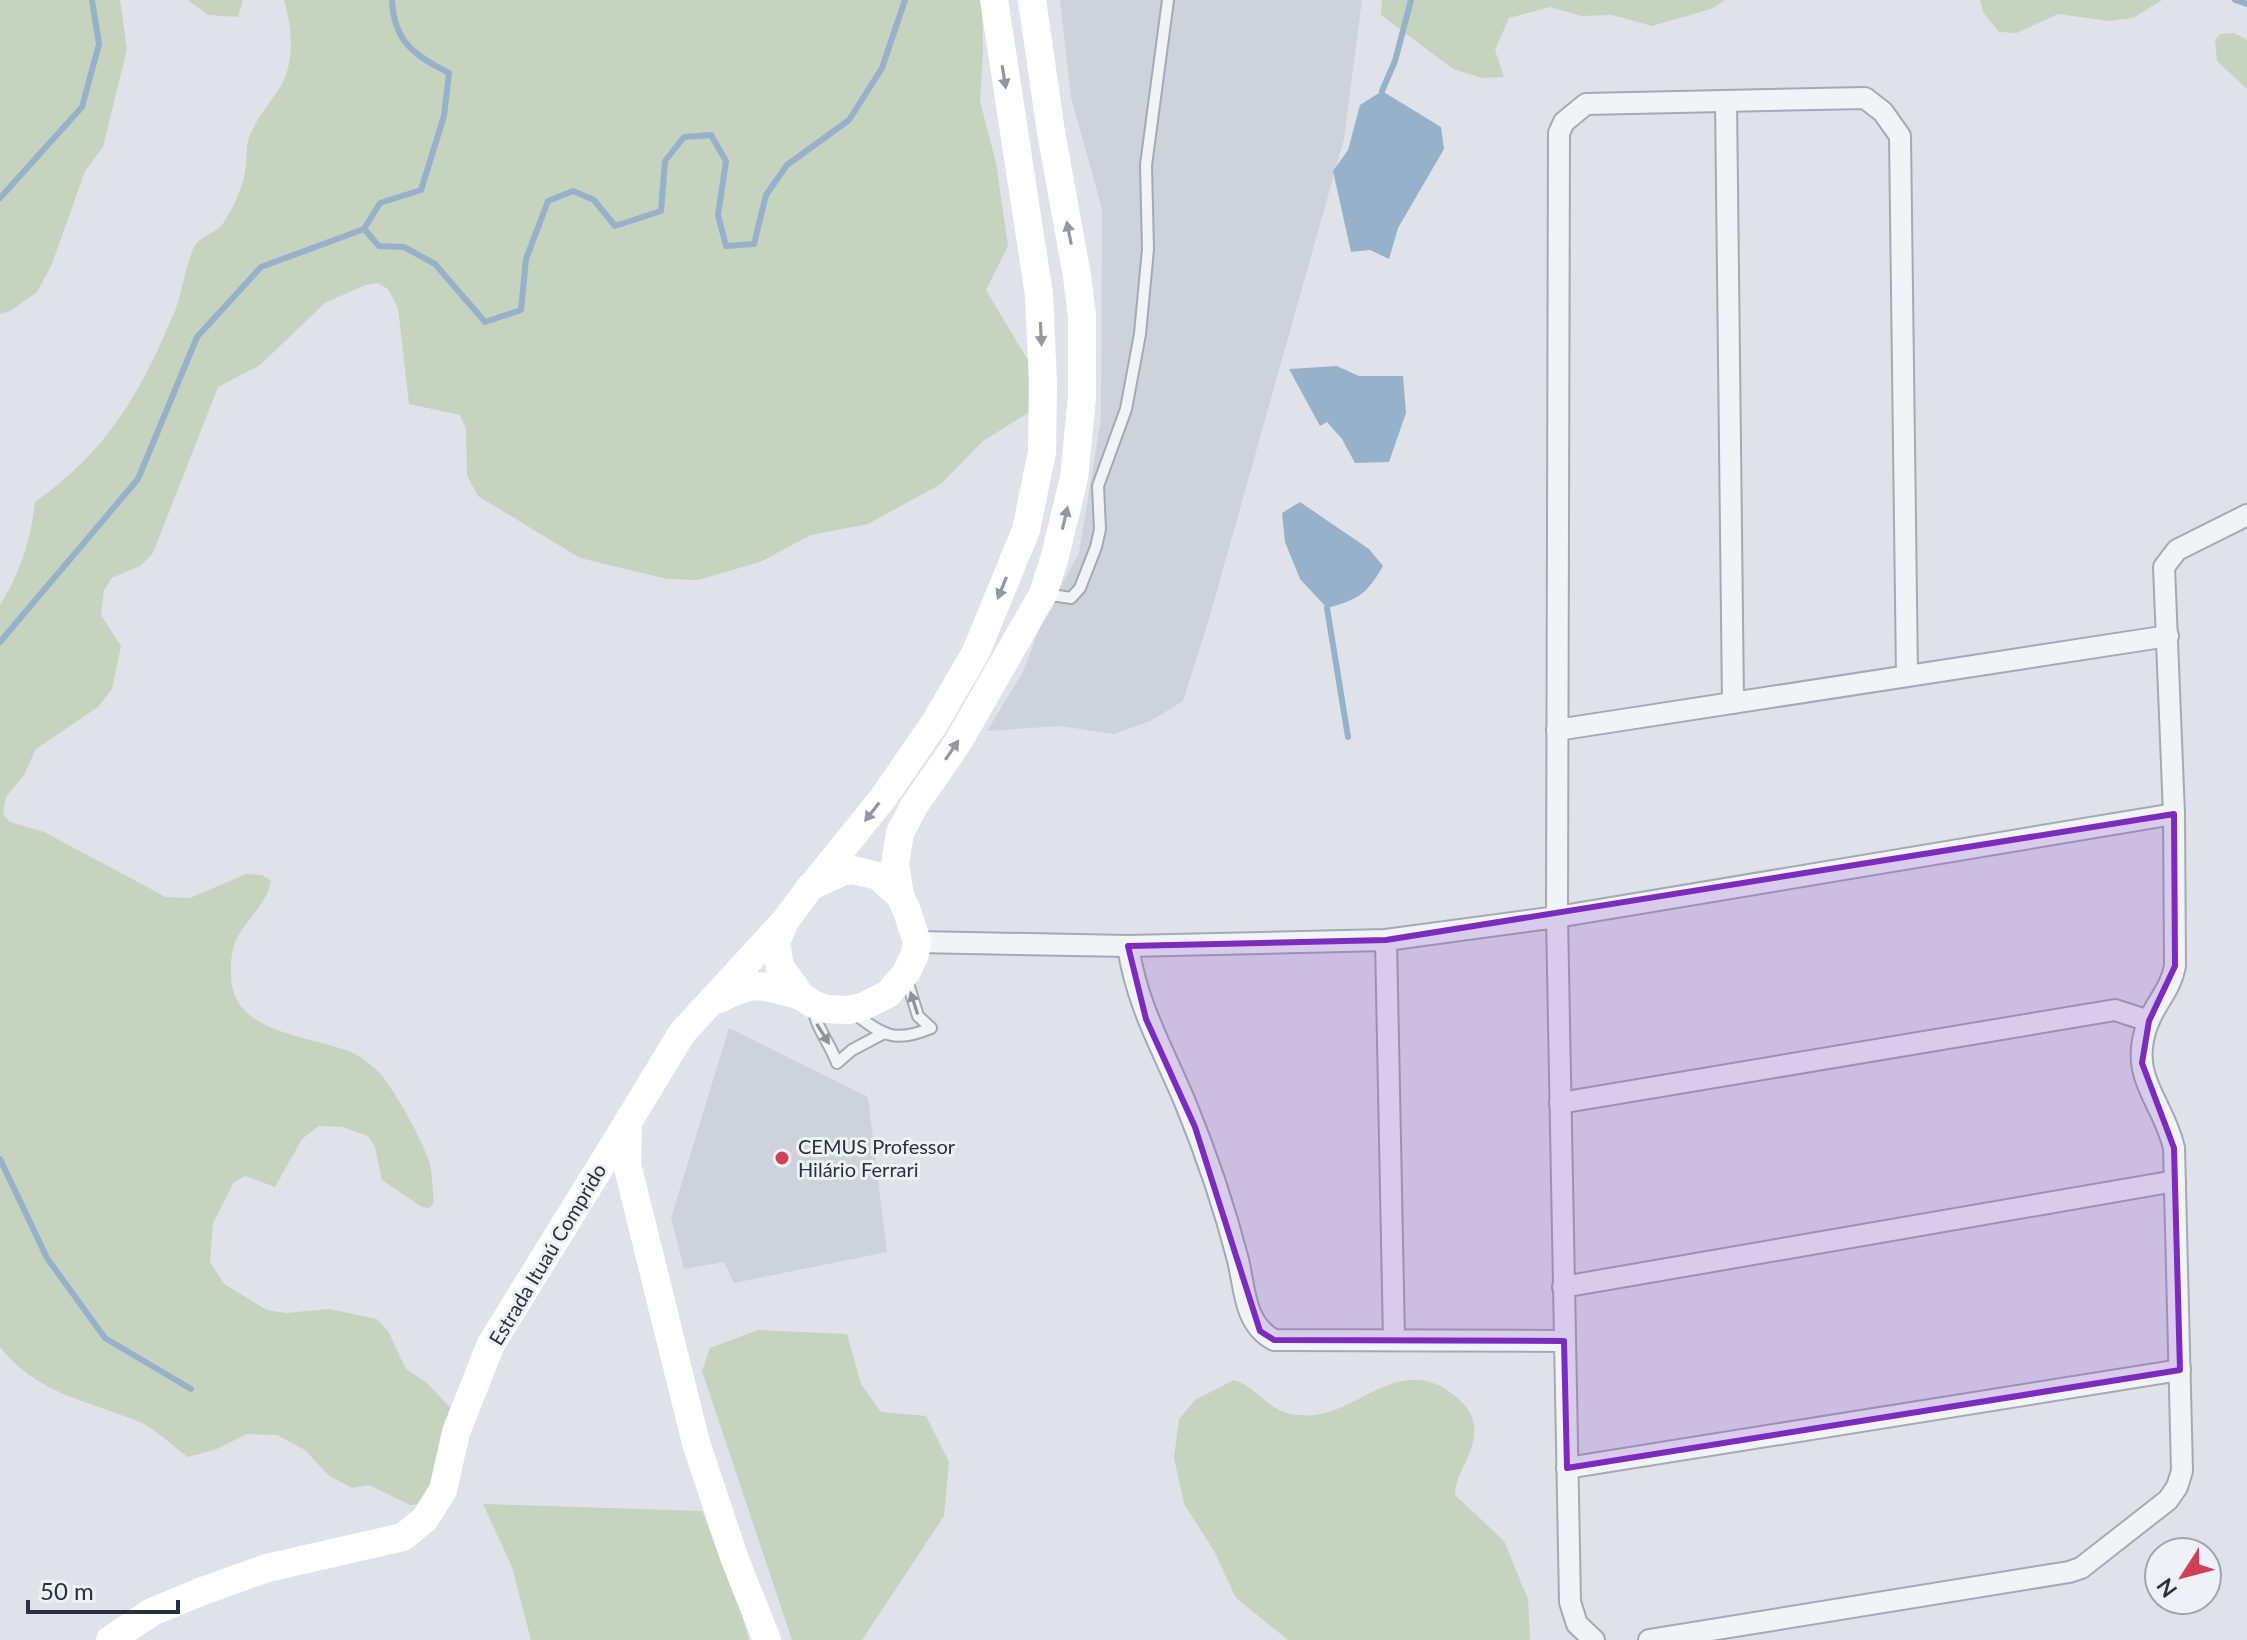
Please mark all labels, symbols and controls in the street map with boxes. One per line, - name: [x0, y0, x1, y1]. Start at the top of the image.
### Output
- one-way arrow: [999, 65, 1011, 90]
- one-way arrow: [1062, 220, 1075, 245]
- one-way arrow: [1034, 322, 1047, 347]
- one-way arrow: [1059, 506, 1072, 531]
- one-way arrow: [996, 576, 1009, 600]
- one-way arrow: [944, 740, 959, 761]
- one-way arrow: [865, 802, 881, 822]
- one-way arrow: [907, 990, 919, 1014]
- one-way arrow: [816, 1023, 830, 1045]
- place label: CEMUS Professor Hilário Ferrari: [798, 1134, 956, 1181]
- marker: CEMUS Professor Hilário Ferrari: [773, 1149, 791, 1167]
- street label: Estrada Ituaú Comprido: [483, 1159, 611, 1349]
- north arrow: [2143, 1536, 2223, 1616]
- scale bar: [28, 1564, 178, 1614]
- text: N: [2151, 1573, 2182, 1603]
- text: 50 m: [40, 1576, 94, 1605]

